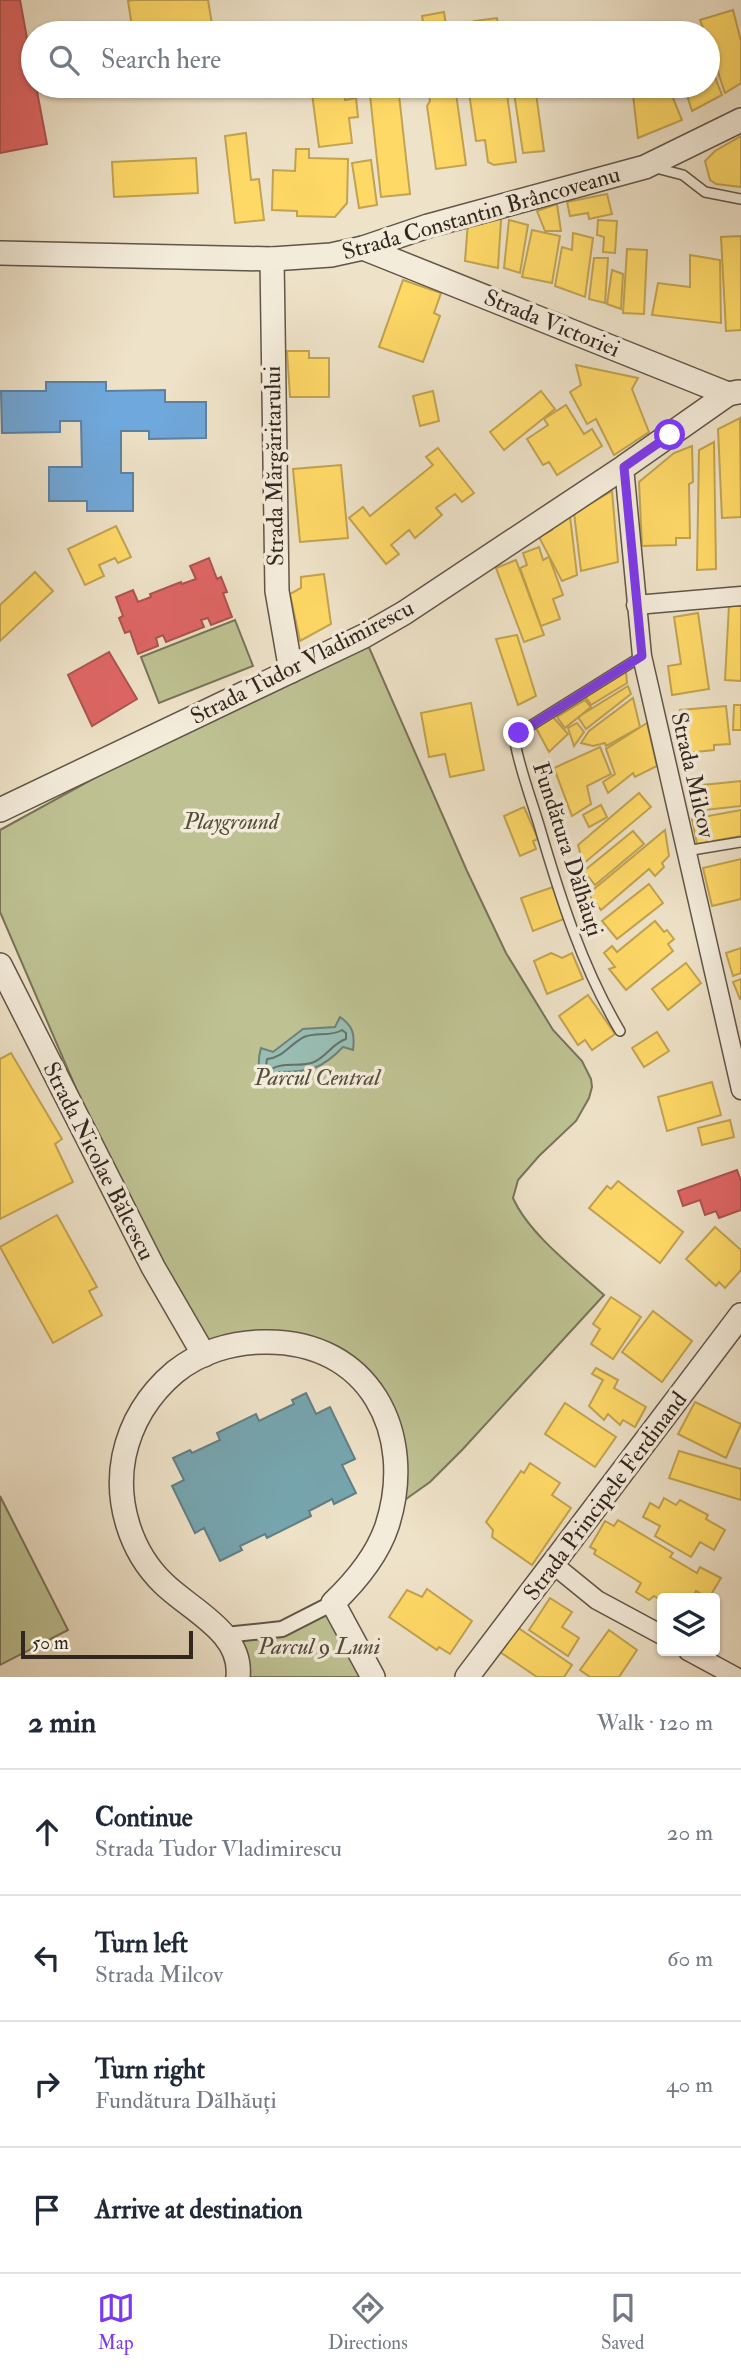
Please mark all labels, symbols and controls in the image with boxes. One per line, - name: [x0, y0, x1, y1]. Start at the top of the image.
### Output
- search box: [21, 21, 720, 98]
- icon: search: [45, 41, 83, 79]
- text: Search here: [101, 44, 221, 76]
- street label: Strada Constantin Brâncoveanu: [339, 159, 623, 267]
- street label: Strada Victoriei: [480, 283, 624, 363]
- street label: Strada Mărgăritarului: [258, 366, 290, 566]
- route start: [654, 419, 685, 450]
- street label: Strada Tudor Vladimirescu: [185, 593, 419, 731]
- street label: Strada Milcov: [664, 709, 722, 842]
- route end: [503, 717, 534, 748]
- street label: Fundătura Dălhăuți: [526, 758, 610, 940]
- park label: Playground: [182, 807, 280, 836]
- street label: Strada Nicolae Bălcescu: [36, 1057, 162, 1265]
- park label: Parcul Central: [253, 1063, 381, 1092]
- street label: Strada Principele Ferdinand: [517, 1386, 694, 1607]
- map controls: [657, 1593, 720, 1656]
- button: layers: [657, 1593, 720, 1656]
- scale bar: [21, 1628, 192, 1660]
- text: 50 m: [32, 1631, 69, 1655]
- park label: Parcul 9 Luni: [257, 1632, 380, 1661]
- text: 2 min: [28, 1704, 96, 1741]
- text: Walk · 120 m: [597, 1708, 713, 1737]
- text: Continue: [95, 1802, 193, 1834]
- icon: ahead: [28, 1813, 66, 1851]
- text: 20 m: [667, 1818, 713, 1847]
- text: Strada Tudor Vladimirescu: [95, 1834, 342, 1863]
- text: Turn left: [95, 1928, 188, 1960]
- icon: left: [28, 1939, 66, 1977]
- text: 60 m: [667, 1944, 713, 1973]
- text: Strada Milcov: [95, 1960, 223, 1989]
- text: Turn right: [95, 2054, 205, 2086]
- icon: right: [28, 2065, 66, 2103]
- text: 40 m: [666, 2070, 713, 2099]
- text: Fundătura Dălhăuți: [95, 2086, 277, 2115]
- icon: arrive: [28, 2191, 66, 2229]
- text: Arrive at destination: [95, 2194, 303, 2226]
- tab: Map: [97, 2289, 135, 2355]
- tab: Directions: [328, 2289, 408, 2355]
- tab: Saved: [601, 2289, 644, 2355]

